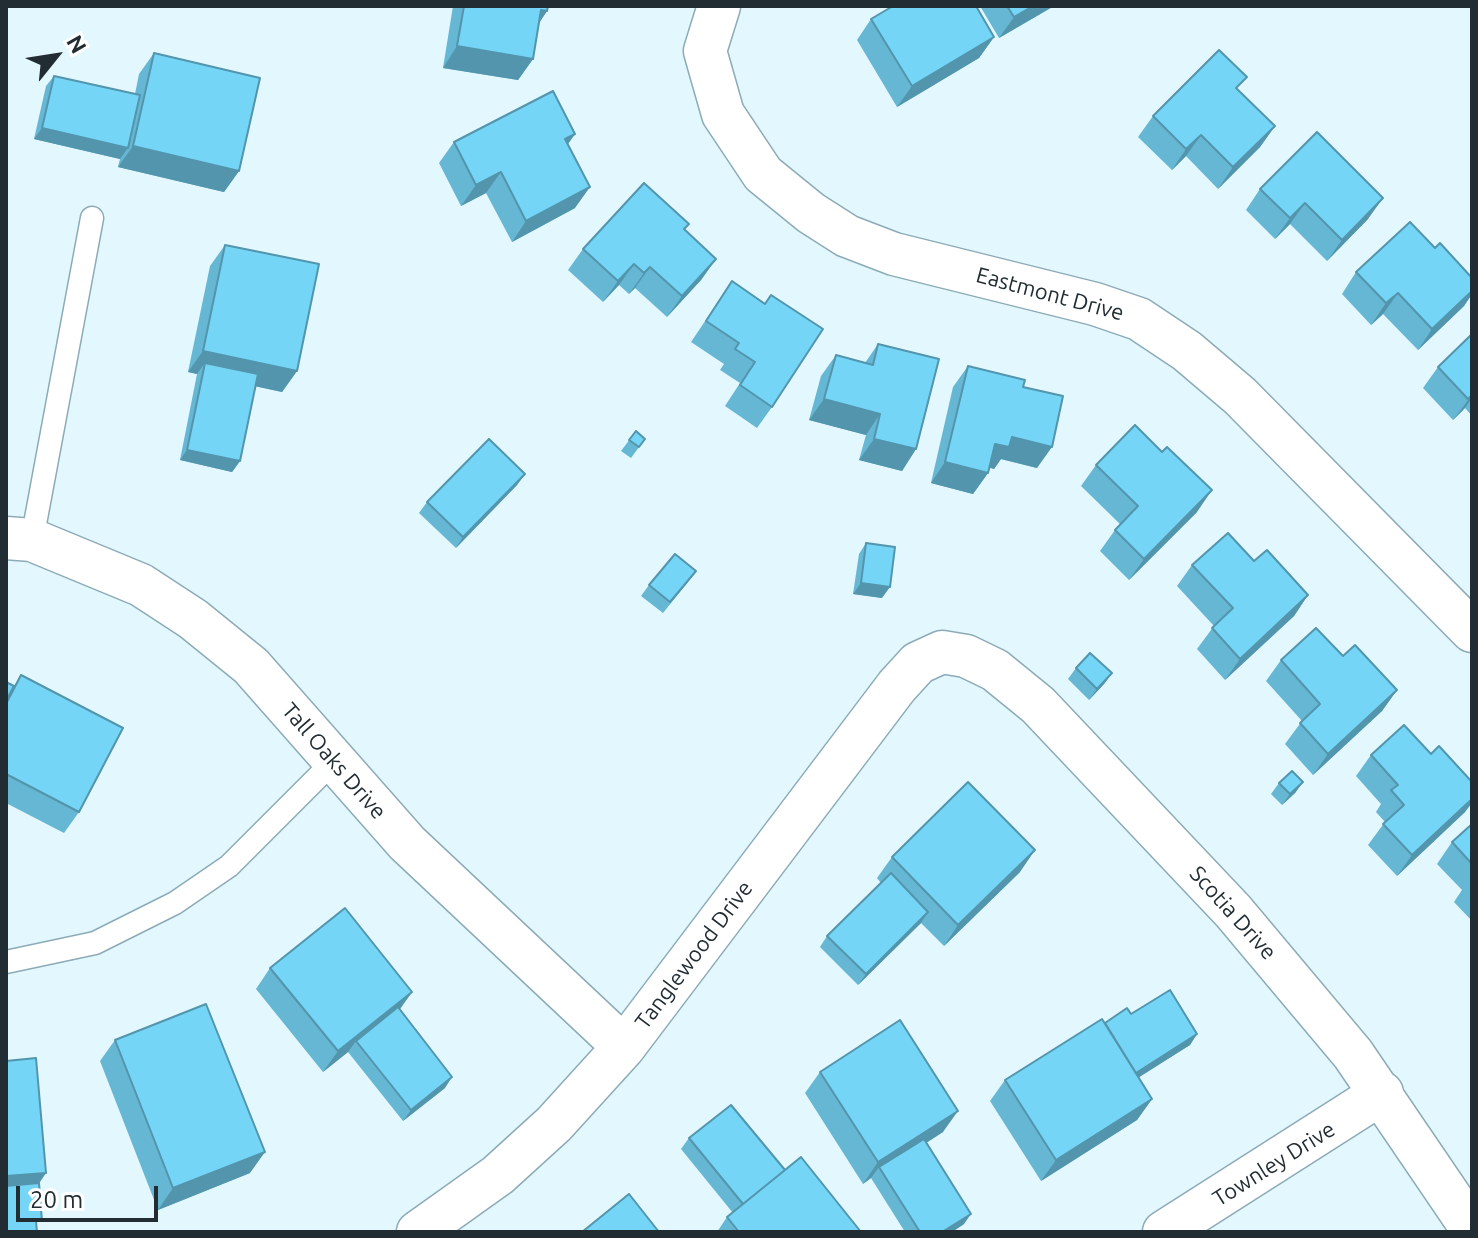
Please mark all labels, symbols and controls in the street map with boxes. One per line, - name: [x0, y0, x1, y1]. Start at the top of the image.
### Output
- north arrow: [16, 16, 96, 96]
- text: N: [62, 30, 92, 57]
- street label: Eastmont Drive: [973, 262, 1127, 326]
- street label: Tall Oaks Drive: [276, 697, 392, 825]
- street label: Scotia Drive: [1184, 861, 1282, 965]
- street label: Tanglewood Drive: [630, 876, 758, 1034]
- street label: Townley Drive: [1208, 1116, 1340, 1212]
- scale bar: [20, 1170, 162, 1220]
- text: 20 m: [30, 1186, 83, 1213]

